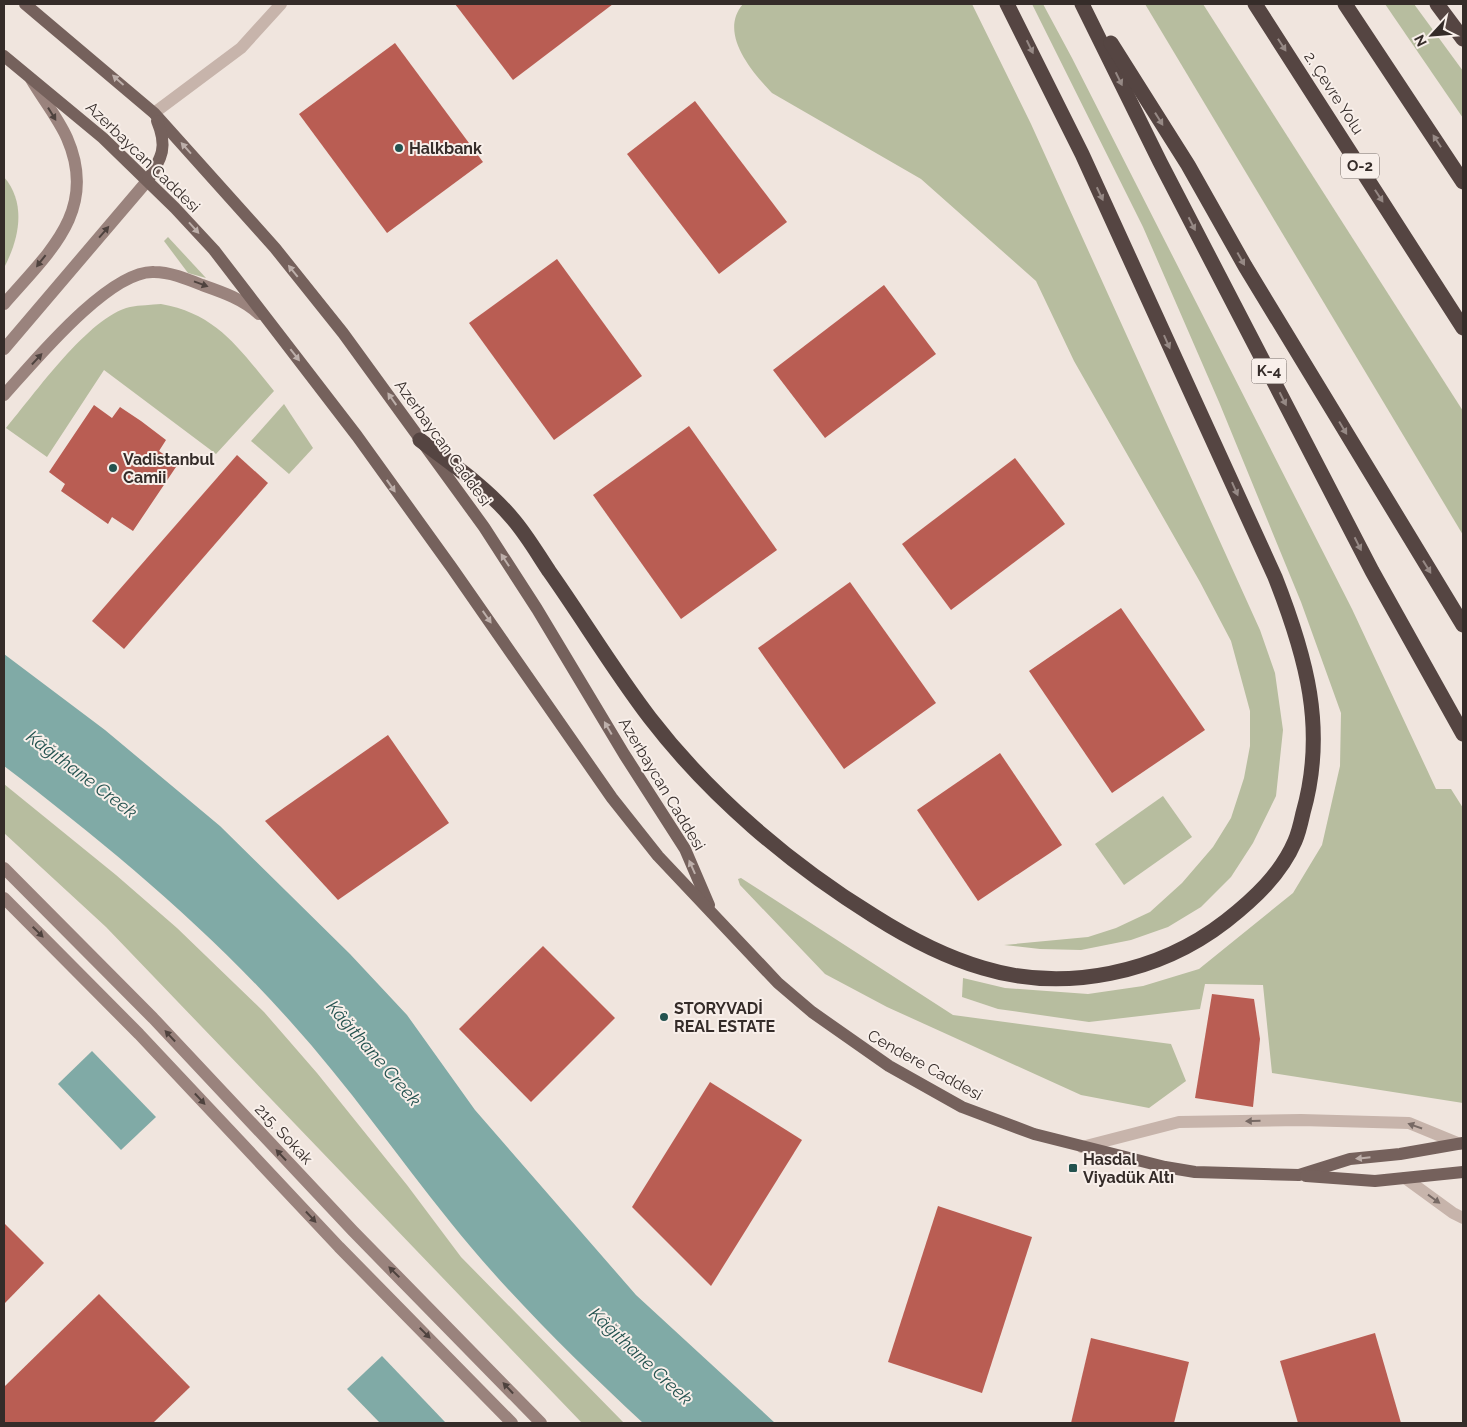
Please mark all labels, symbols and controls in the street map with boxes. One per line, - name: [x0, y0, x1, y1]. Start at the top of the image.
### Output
- north arrow: [1407, 10, 1457, 60]
- text: N: [1411, 32, 1430, 49]
- one-way arrow: [1277, 38, 1287, 51]
- one-way arrow: [1026, 40, 1034, 54]
- street label: 2. Çevre Yolu: [1300, 48, 1368, 138]
- one-way arrow: [1116, 72, 1124, 86]
- one-way arrow: [112, 74, 124, 86]
- street label: Azerbaycan Caddesi: [82, 98, 204, 216]
- one-way arrow: [48, 108, 57, 121]
- one-way arrow: [1154, 112, 1164, 126]
- one-way arrow: [1432, 135, 1442, 148]
- place label: Halkbank: [409, 139, 482, 158]
- marker: Halkbank: [393, 142, 405, 154]
- one-way arrow: [180, 143, 192, 155]
- road number: O-2: [1341, 154, 1379, 178]
- one-way arrow: [1096, 187, 1104, 201]
- one-way arrow: [1375, 189, 1384, 203]
- one-way arrow: [1188, 217, 1196, 231]
- one-way arrow: [188, 221, 200, 233]
- one-way arrow: [98, 226, 109, 238]
- one-way arrow: [1237, 252, 1245, 267]
- one-way arrow: [36, 254, 46, 268]
- one-way arrow: [288, 264, 299, 277]
- one-way arrow: [193, 281, 208, 288]
- one-way arrow: [1163, 334, 1172, 349]
- one-way arrow: [289, 348, 300, 361]
- one-way arrow: [31, 354, 43, 366]
- road number: K-4: [1252, 358, 1286, 384]
- street label: Azerbaycan Caddesi: [391, 376, 495, 510]
- one-way arrow: [1279, 392, 1287, 407]
- one-way arrow: [387, 393, 397, 406]
- one-way arrow: [1339, 422, 1348, 435]
- place label: Vadistanbul Camii: [123, 450, 215, 487]
- marker: Vadistanbul Camii: [107, 462, 119, 474]
- one-way arrow: [386, 479, 396, 493]
- one-way arrow: [1231, 482, 1239, 496]
- one-way arrow: [1354, 537, 1362, 551]
- one-way arrow: [500, 553, 510, 566]
- one-way arrow: [1422, 561, 1432, 574]
- one-way arrow: [482, 610, 492, 624]
- street label: Azerbaycan Caddesi: [615, 714, 709, 854]
- one-way arrow: [604, 722, 613, 735]
- water label: Kâğıthane Creek: [23, 726, 142, 823]
- one-way arrow: [688, 860, 696, 874]
- one-way arrow: [32, 926, 44, 938]
- water label: Kâğıthane Creek: [322, 996, 426, 1110]
- place label: STORYVADİ REAL ESTATE: [674, 998, 776, 1036]
- marker: STORYVADİ REAL ESTATE: [658, 1011, 670, 1023]
- street label: Cendere Caddesi: [864, 1026, 986, 1104]
- one-way arrow: [164, 1030, 176, 1042]
- one-way arrow: [194, 1092, 206, 1104]
- street label: 215. Sokak: [251, 1100, 317, 1169]
- one-way arrow: [1244, 1117, 1260, 1125]
- one-way arrow: [1407, 1122, 1422, 1129]
- one-way arrow: [275, 1149, 287, 1161]
- place label: Hasdal Viyadük Altı: [1083, 1150, 1174, 1187]
- one-way arrow: [1355, 1154, 1371, 1162]
- marker: Hasdal Viyadük Altı: [1067, 1162, 1079, 1174]
- one-way arrow: [1427, 1194, 1441, 1204]
- one-way arrow: [305, 1211, 317, 1223]
- one-way arrow: [388, 1266, 400, 1278]
- water label: Kâğıthane Creek: [585, 1303, 697, 1409]
- one-way arrow: [419, 1327, 431, 1339]
- one-way arrow: [502, 1382, 514, 1394]

